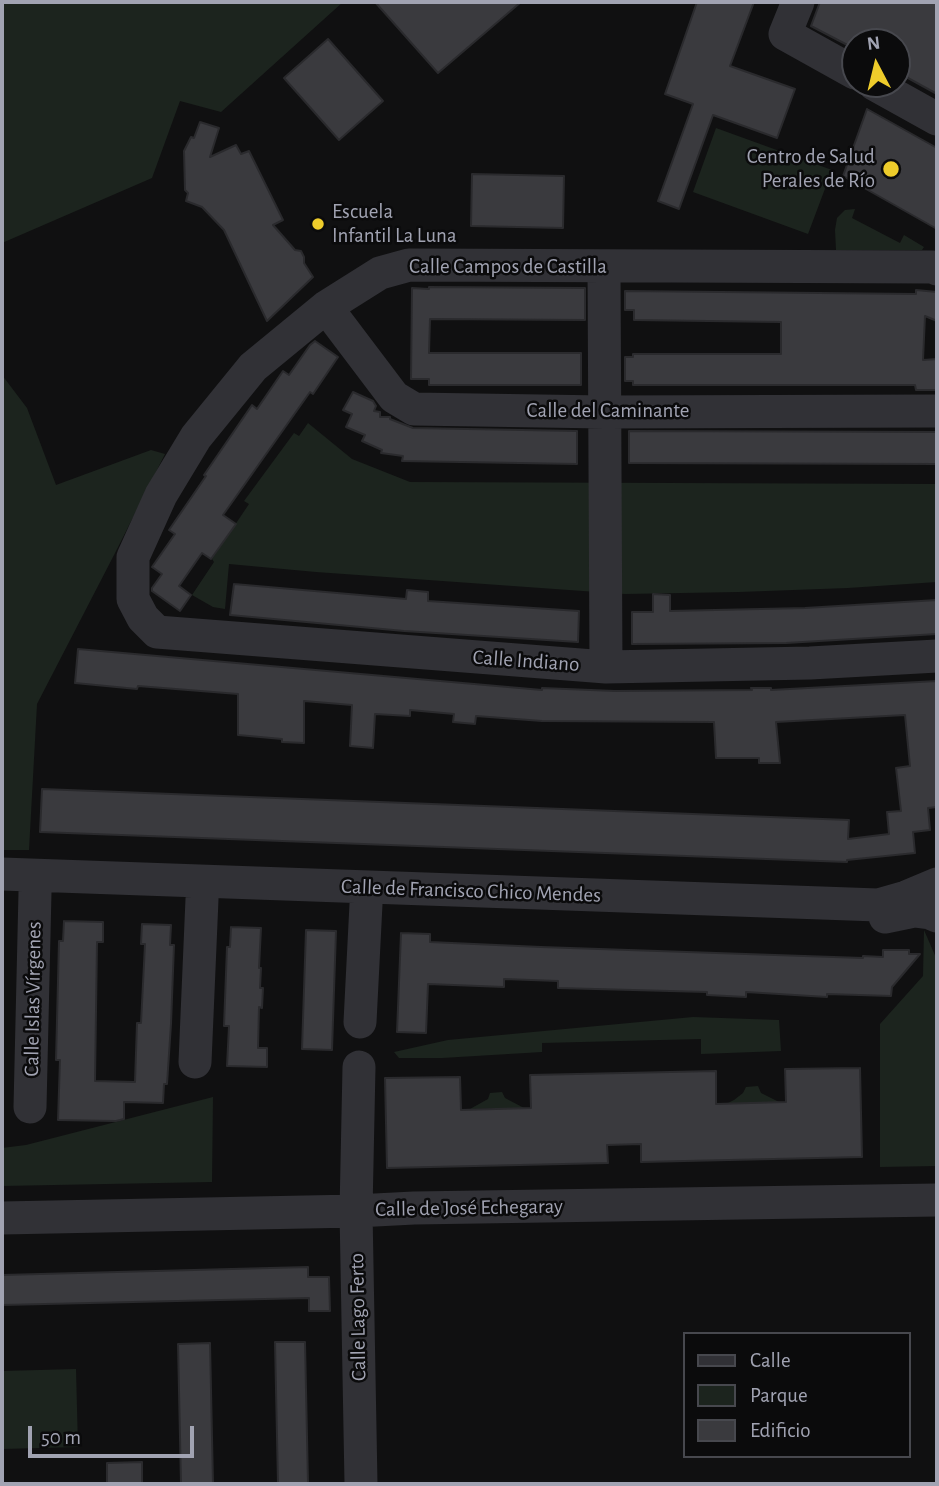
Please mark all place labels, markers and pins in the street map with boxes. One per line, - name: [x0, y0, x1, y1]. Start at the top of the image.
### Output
- place label: Centro de Salud Perales de Río: [747, 144, 875, 194]
- marker: Centro de Salud Perales de Río: [881, 159, 901, 179]
- place label: Escuela Infantil La Luna: [332, 199, 457, 249]
- marker: Escuela Infantil La Luna: [310, 216, 326, 232]

